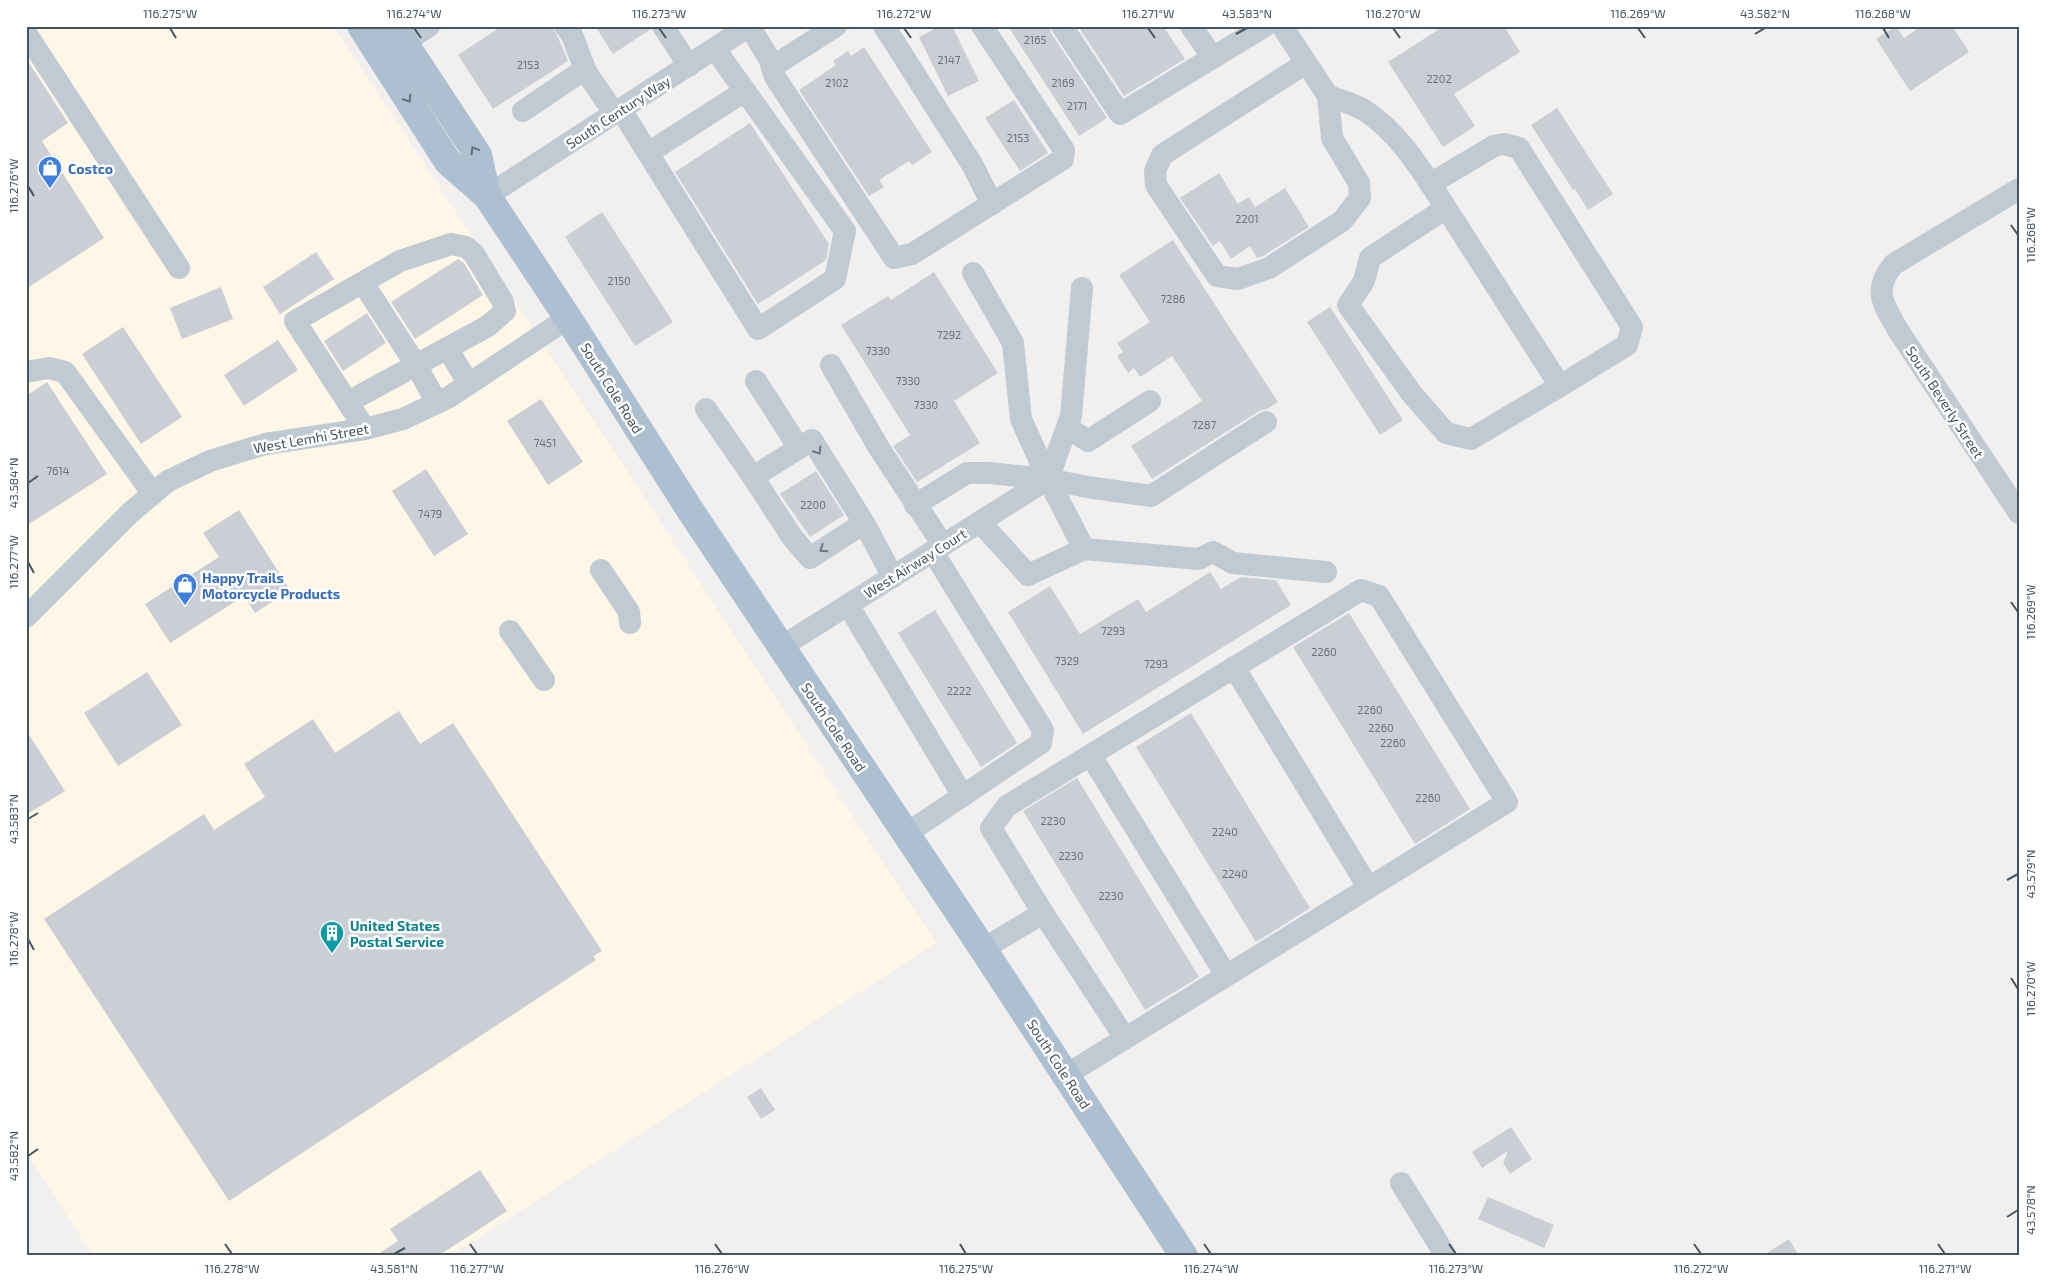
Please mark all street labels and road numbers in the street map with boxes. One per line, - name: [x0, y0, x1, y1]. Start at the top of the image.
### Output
- street label: South Century Way: [563, 72, 674, 152]
- street label: South Cole Road: [577, 340, 647, 436]
- street label: South Beverly Street: [1902, 343, 1988, 461]
- street label: West Lemhi Street: [252, 419, 370, 457]
- street label: West Airway Court: [861, 525, 969, 601]
- street label: South Cole Road: [798, 679, 870, 775]
- street label: South Cole Road: [1024, 1016, 1094, 1112]

